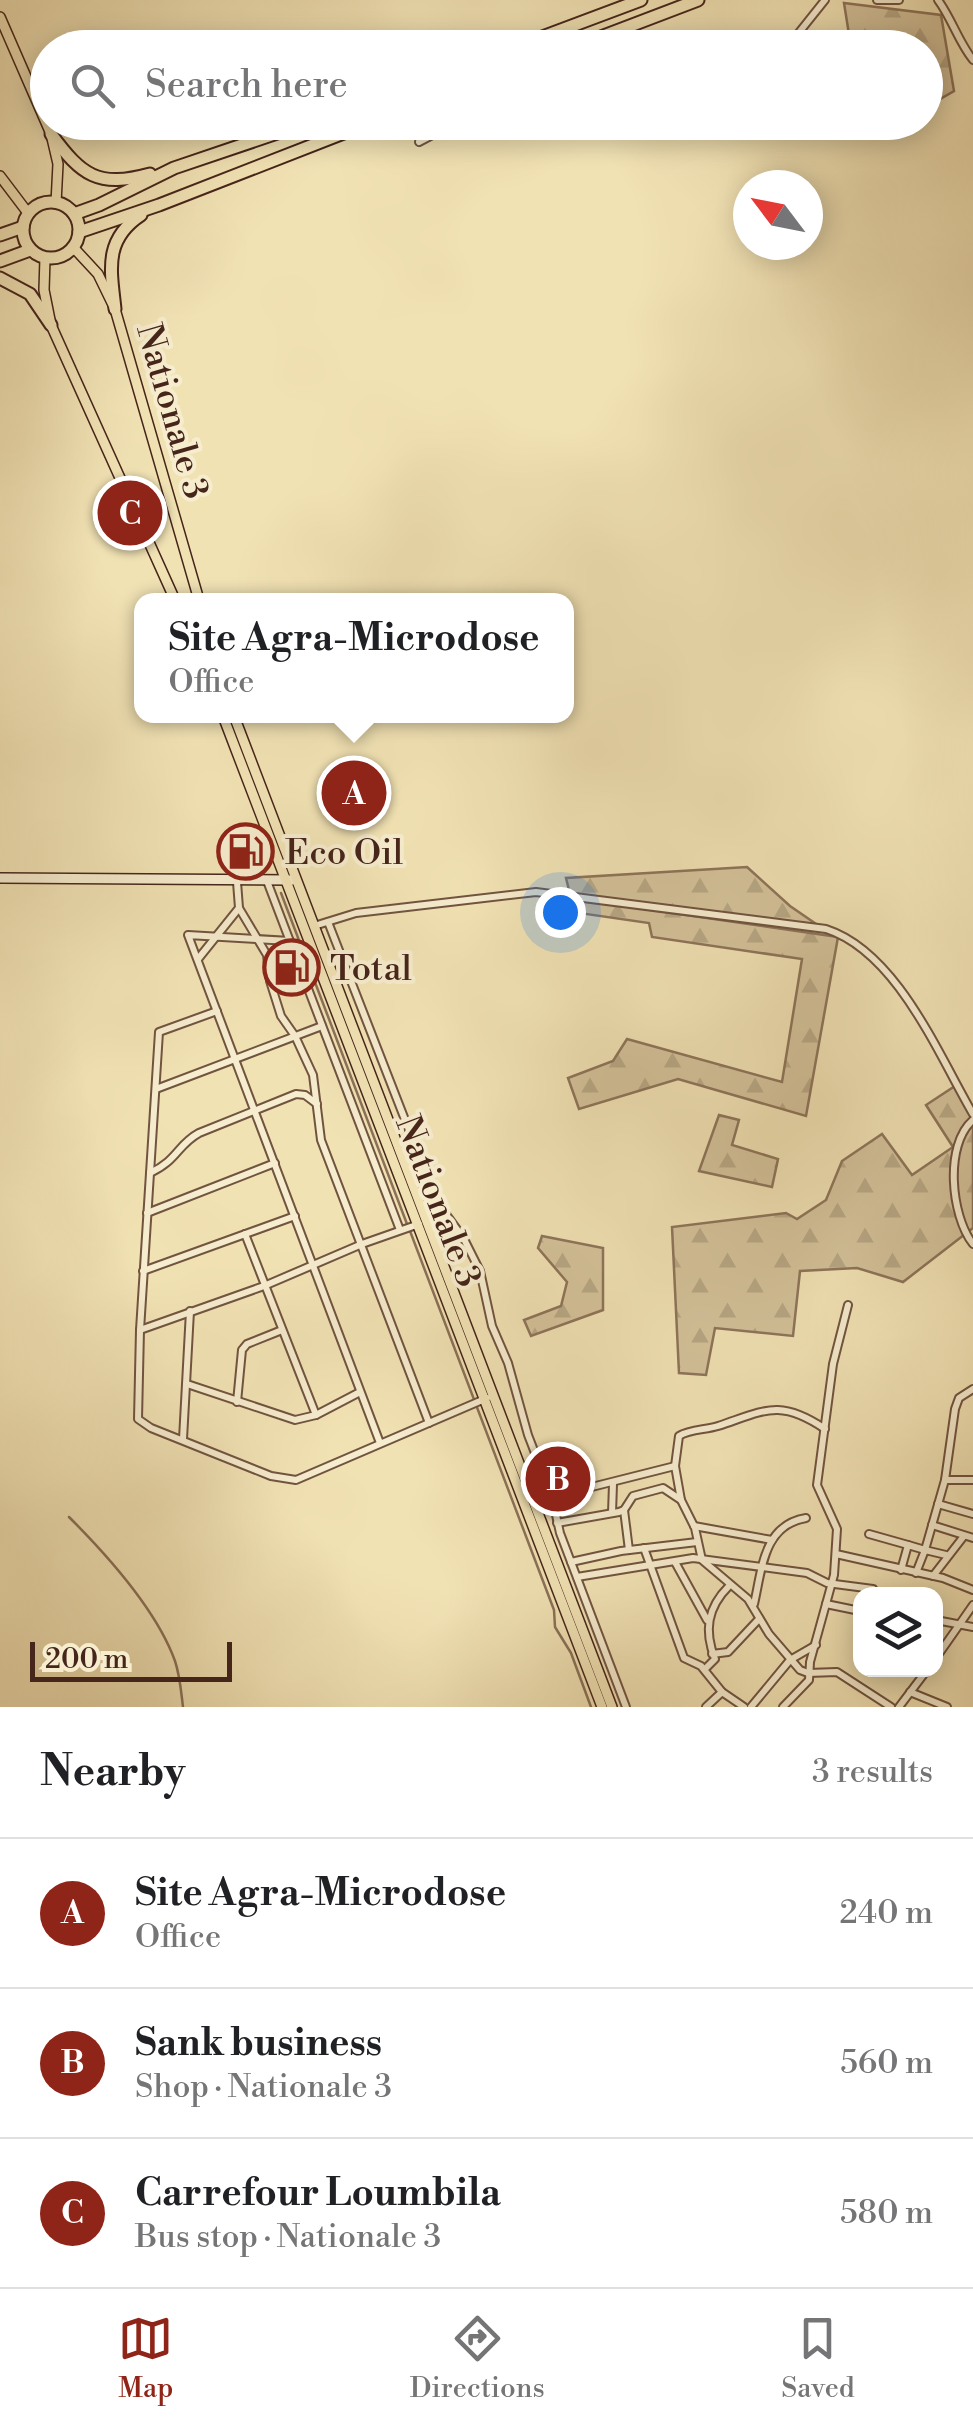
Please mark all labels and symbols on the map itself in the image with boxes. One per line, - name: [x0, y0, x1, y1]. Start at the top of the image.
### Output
- north arrow: [733, 170, 823, 260]
- street label: Nationale 3: [126, 319, 217, 504]
- pin: C: [98, 476, 162, 550]
- pin: A: [322, 756, 386, 830]
- fuel station icon: Eco Oil: [216, 822, 276, 882]
- place label: Eco Oil: [285, 832, 403, 875]
- your location: [535, 887, 586, 938]
- fuel station icon: Total: [261, 938, 321, 998]
- place label: Total: [330, 948, 412, 991]
- street label: Nationale 3: [385, 1110, 490, 1293]
- pin: B: [526, 1442, 590, 1516]
- scale bar: [30, 1637, 232, 1682]

